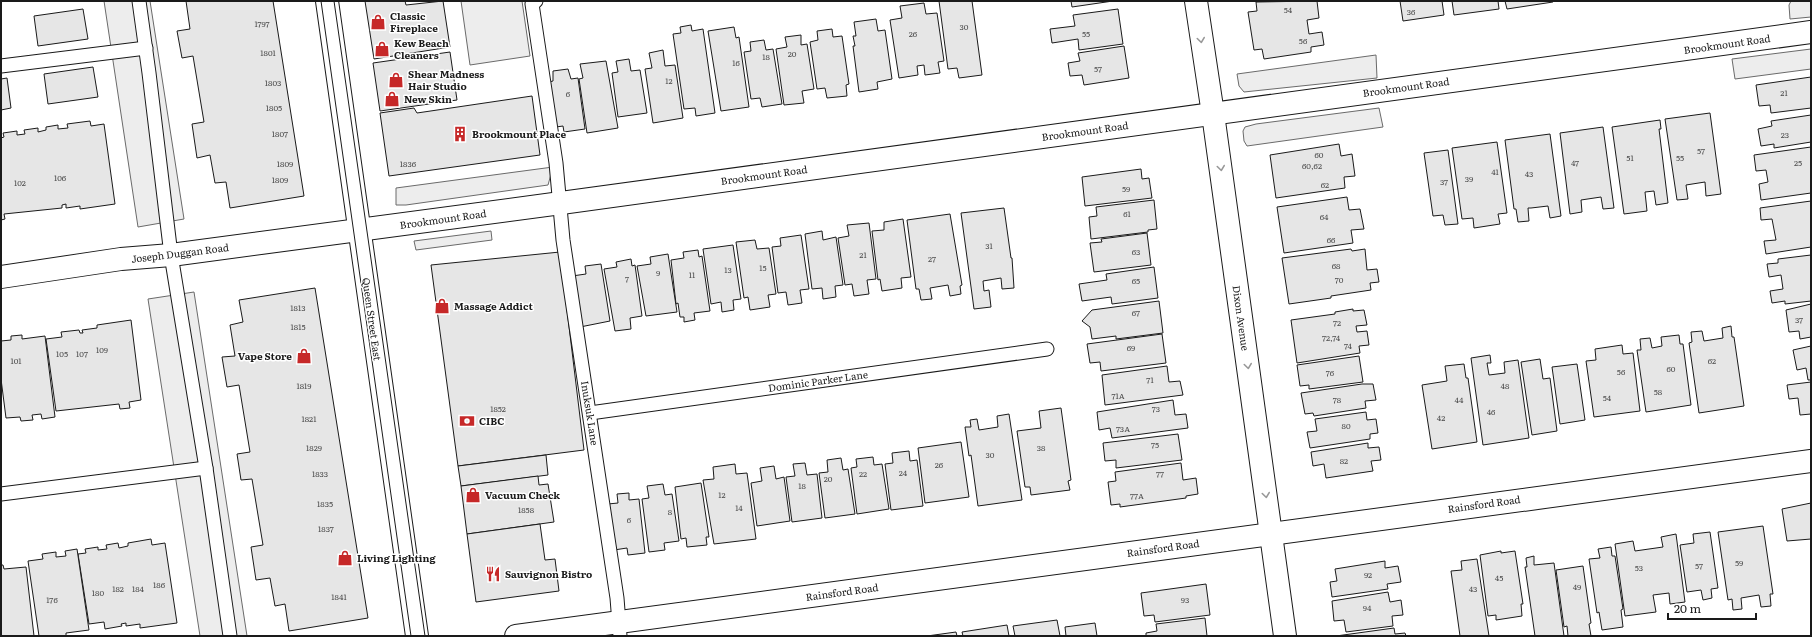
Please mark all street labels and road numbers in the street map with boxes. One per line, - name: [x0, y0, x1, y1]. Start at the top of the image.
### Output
- street label: Brookmount Road: [1683, 30, 1771, 57]
- street label: Brookmount Road: [1362, 73, 1450, 100]
- street label: Brookmount Road: [1041, 117, 1129, 144]
- street label: Brookmount Road: [720, 161, 808, 188]
- street label: Brookmount Road: [399, 205, 487, 232]
- street label: Joseph Duggan Road: [130, 239, 230, 266]
- street label: Queen Street East: [359, 277, 386, 361]
- street label: Dixon Avenue: [1229, 284, 1254, 352]
- street label: Dominic Parker Lane: [767, 366, 869, 395]
- street label: Inuksuk Lane: [578, 380, 603, 446]
- street label: Rainsford Road: [1447, 491, 1521, 516]
- street label: Rainsford Road: [1126, 535, 1200, 560]
- street label: Rainsford Road: [805, 579, 879, 604]

